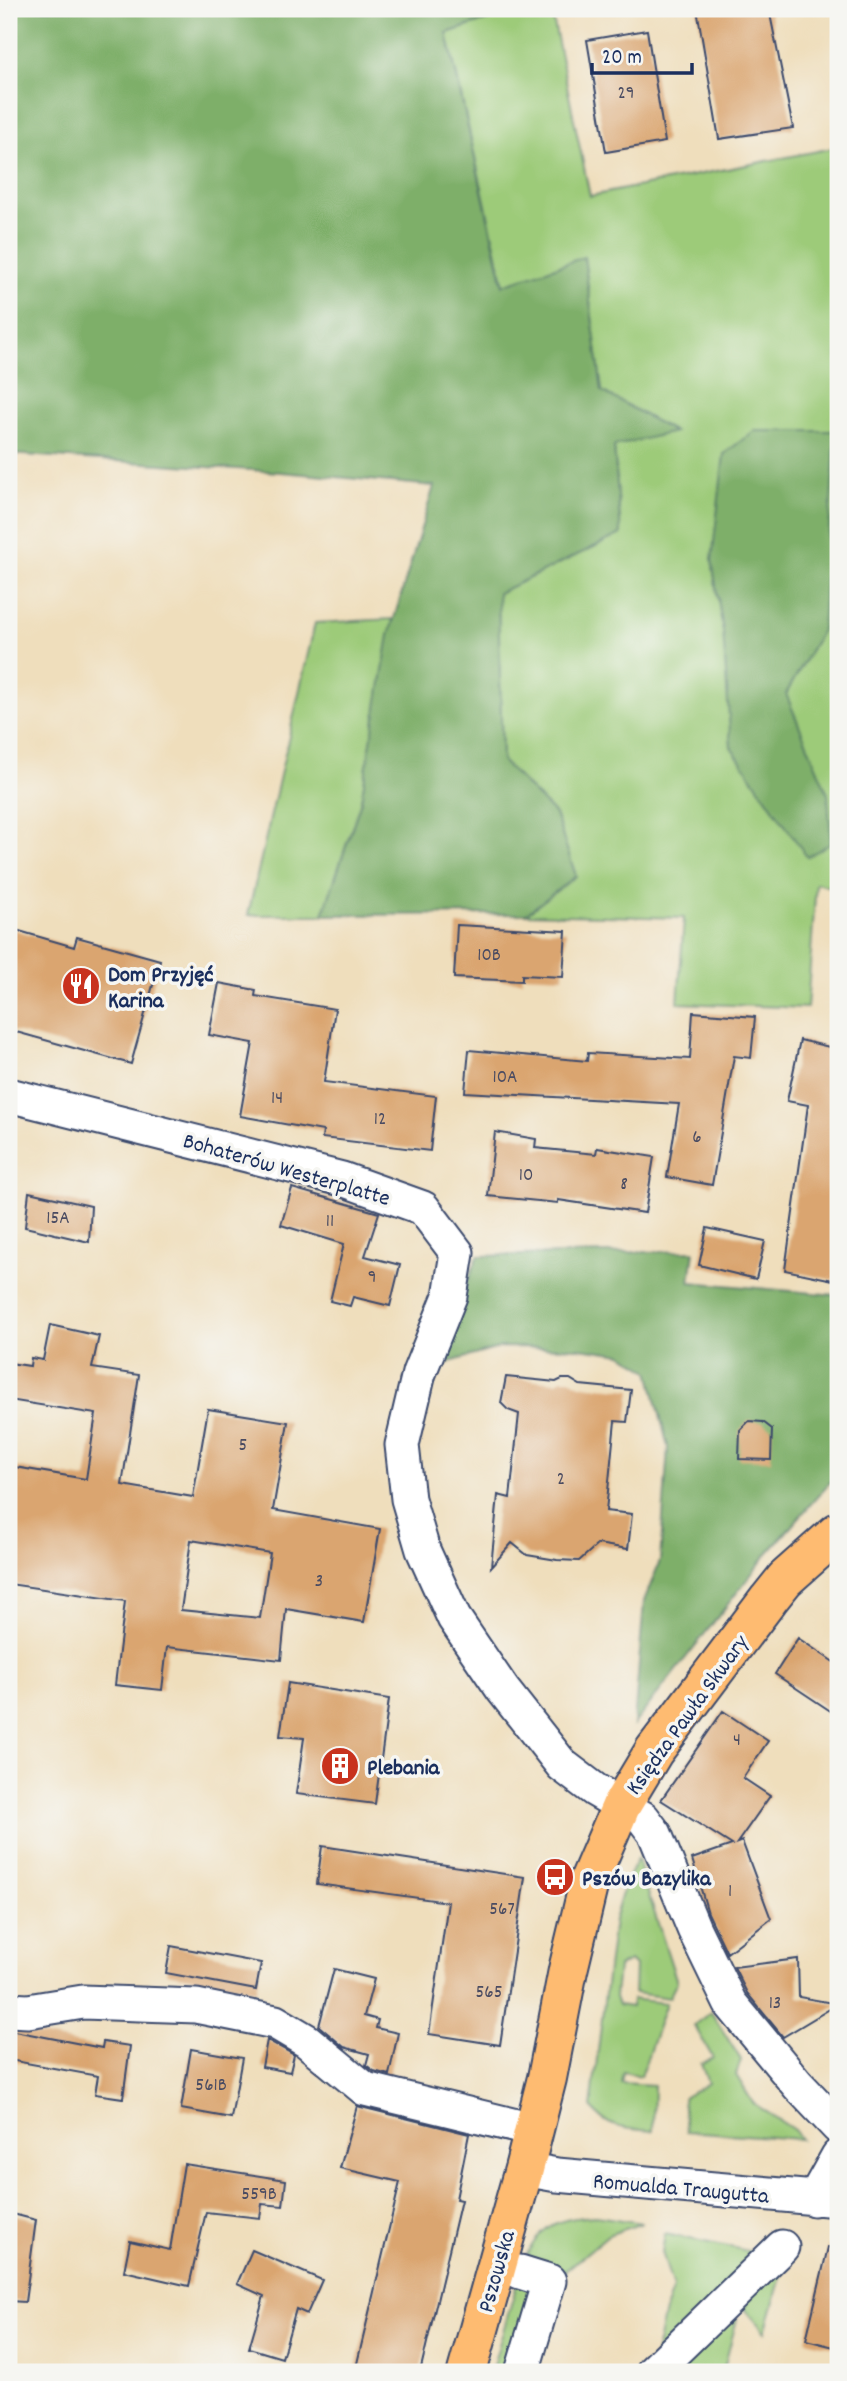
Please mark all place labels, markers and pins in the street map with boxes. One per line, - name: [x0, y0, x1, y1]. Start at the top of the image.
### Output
- place label: Dom Przyjęć Karina: [108, 960, 214, 1019]
- restaurant icon: Dom Przyjęć Karina: [60, 965, 102, 1007]
- building icon: Plebania: [319, 1745, 361, 1787]
- place label: Plebania: [367, 1753, 441, 1786]
- bus stop icon: Pszów Bazylika: [534, 1856, 576, 1898]
- place label: Pszów Bazylika: [582, 1864, 712, 1897]

